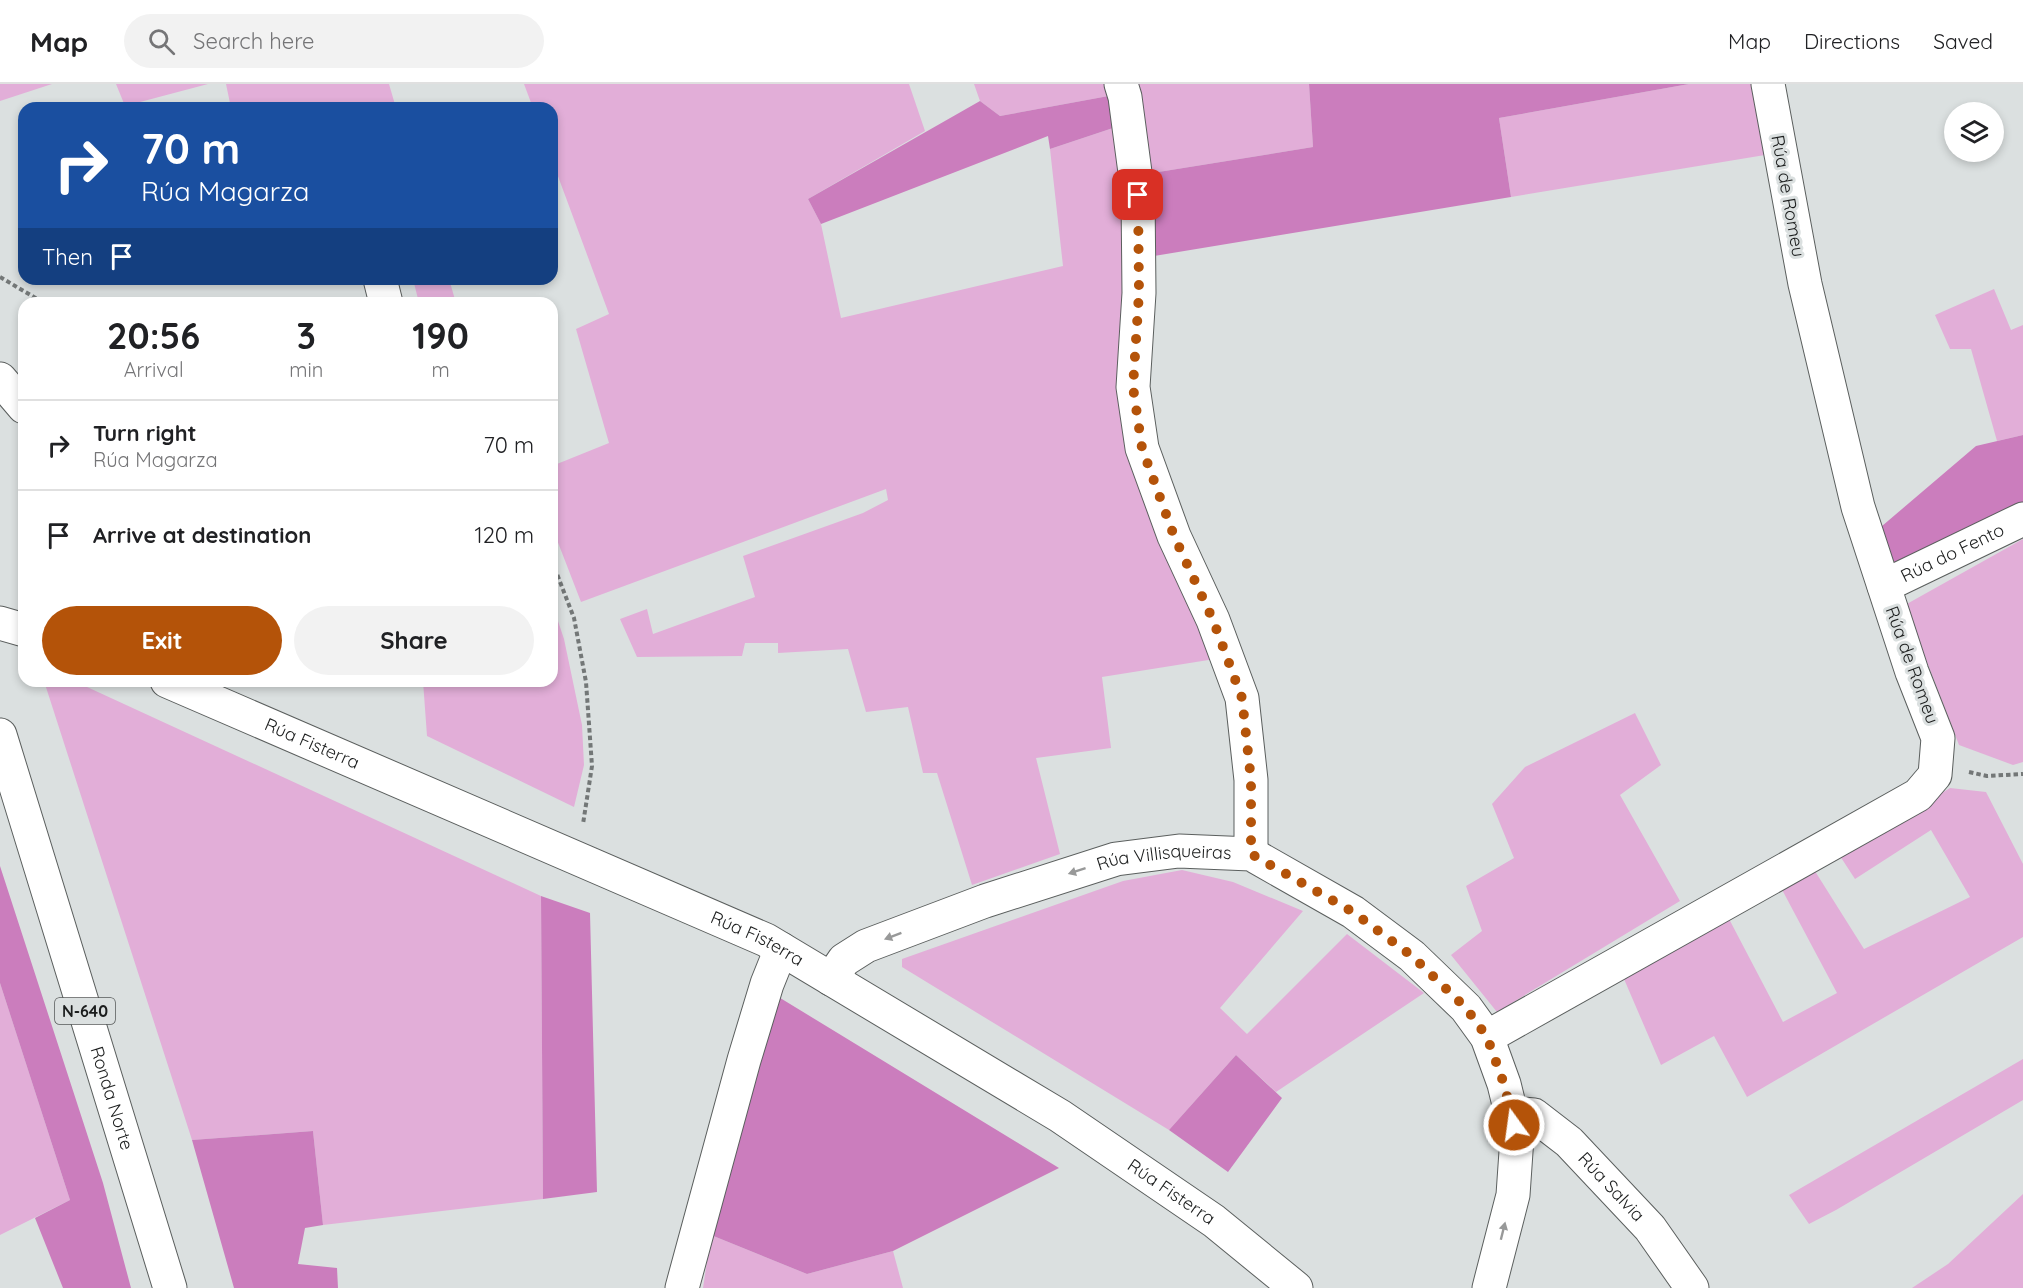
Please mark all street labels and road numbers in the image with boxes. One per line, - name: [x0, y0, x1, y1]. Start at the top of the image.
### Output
- street label: Rúa de Romeu: [1766, 133, 1811, 259]
- street label: Rúa do Fento: [1897, 518, 2008, 587]
- street label: Rúa de Romeu: [1881, 603, 1944, 727]
- street label: Rúa Fisterra: [261, 713, 363, 774]
- street label: Rúa Villisqueiras: [1094, 839, 1232, 876]
- street label: Rúa Fisterra: [707, 905, 808, 971]
- road number: N-640: [55, 998, 115, 1024]
- street label: Ronda Norte: [85, 1043, 139, 1153]
- street label: Rúa Salvia: [1573, 1147, 1650, 1226]
- street label: Rúa Fisterra: [1123, 1153, 1220, 1230]

